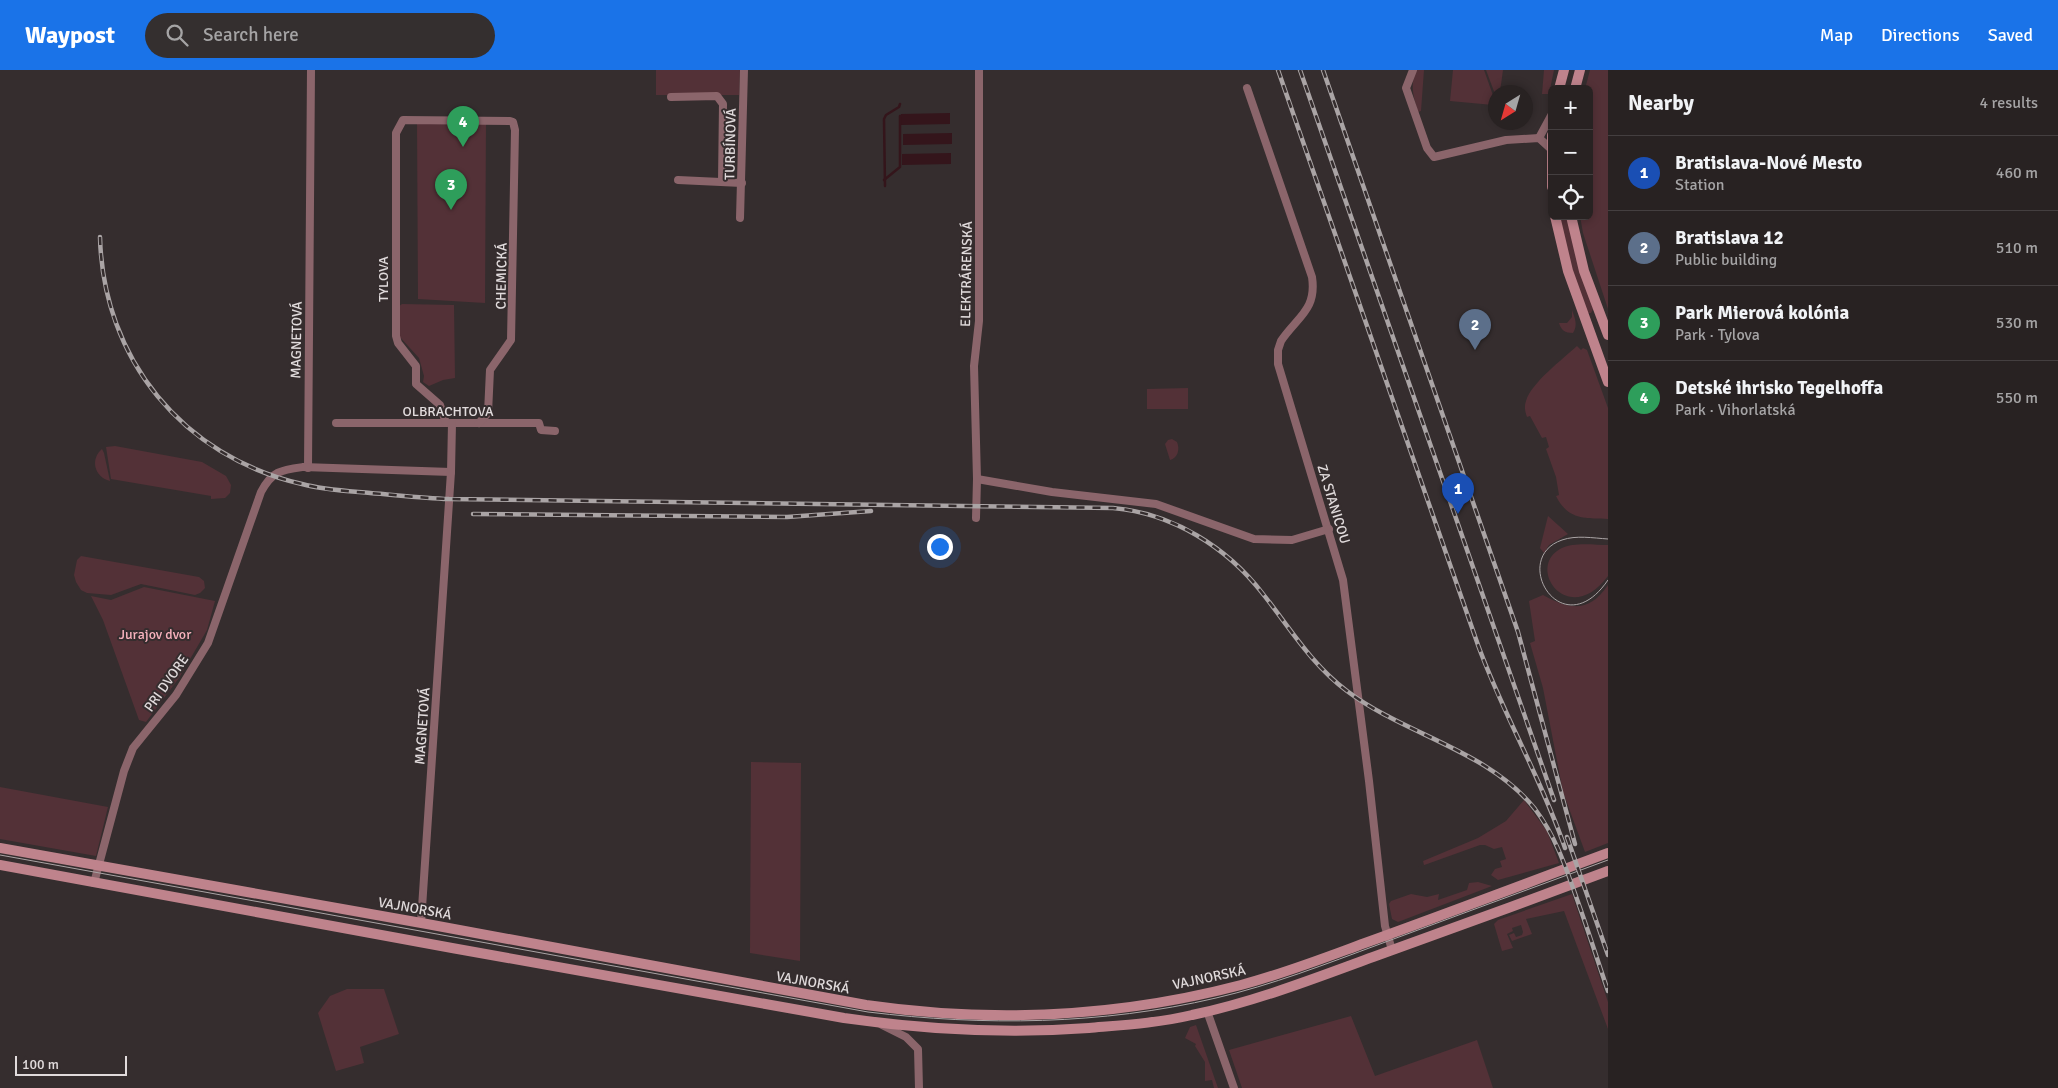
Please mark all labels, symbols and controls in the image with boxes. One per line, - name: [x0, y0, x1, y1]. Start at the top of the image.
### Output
- search box: [145, 13, 495, 58]
- text: Waypost: [25, 20, 115, 50]
- icon: search: [163, 21, 191, 49]
- text: Search here: [203, 23, 299, 47]
- text: Map: [1820, 24, 1853, 46]
- text: Directions: [1881, 24, 1960, 46]
- text: Saved: [1988, 24, 2033, 46]
- north arrow: [1488, 85, 1533, 130]
- map controls: [1548, 85, 1593, 220]
- button: +: [1548, 85, 1593, 130]
- text: Nearby: [1628, 90, 1694, 116]
- text: 4 results: [1979, 93, 2038, 113]
- pin: 4: [447, 106, 479, 147]
- street label: TURBÍNOVÁ: [721, 108, 740, 180]
- button: −: [1548, 130, 1593, 175]
- text: Bratislava-Nové Mesto: [1675, 151, 1862, 175]
- text: 1: [1640, 163, 1648, 183]
- text: 460 m: [1996, 163, 2038, 183]
- pin: 3: [435, 169, 467, 210]
- button: locate: [1548, 175, 1593, 220]
- text: Station: [1675, 175, 1725, 195]
- street label: ELEKTRÁRENSKÁ: [957, 221, 976, 327]
- text: Bratislava 12: [1675, 226, 1784, 250]
- text: 2: [1640, 238, 1648, 258]
- text: 510 m: [1996, 238, 2038, 258]
- street label: CHEMICKÁ: [492, 242, 511, 309]
- text: Public building: [1675, 250, 1777, 270]
- street label: TYLOVA: [375, 256, 392, 302]
- street label: MAGNETOVÁ: [287, 301, 306, 379]
- text: Park Mierová kolónia: [1675, 301, 1849, 325]
- pin: 2: [1459, 309, 1491, 350]
- text: 3: [1640, 313, 1648, 333]
- text: 530 m: [1996, 313, 2038, 333]
- text: Park · Tylova: [1675, 325, 1760, 345]
- text: Detské ihrisko Tegelhoffa: [1675, 376, 1883, 400]
- text: 4: [1640, 388, 1648, 408]
- text: 550 m: [1996, 388, 2038, 408]
- text: Park · Vihorlatská: [1675, 400, 1796, 420]
- street label: OLBRACHTOVA: [403, 403, 494, 420]
- street label: ZA STANICOU: [1313, 462, 1354, 546]
- pin: 1: [1442, 473, 1474, 514]
- your location: [927, 534, 953, 560]
- park label: Jurajov dvor: [119, 626, 192, 643]
- street label: PRI DVORE: [141, 651, 192, 715]
- street label: MAGNETOVÁ: [411, 686, 434, 765]
- street label: VAJNORSKÁ: [377, 894, 453, 923]
- street label: VAJNORSKÁ: [1171, 961, 1248, 994]
- street label: VAJNORSKÁ: [775, 968, 851, 997]
- scale bar: [15, 1053, 128, 1076]
- text: 100 m: [22, 1056, 59, 1073]

